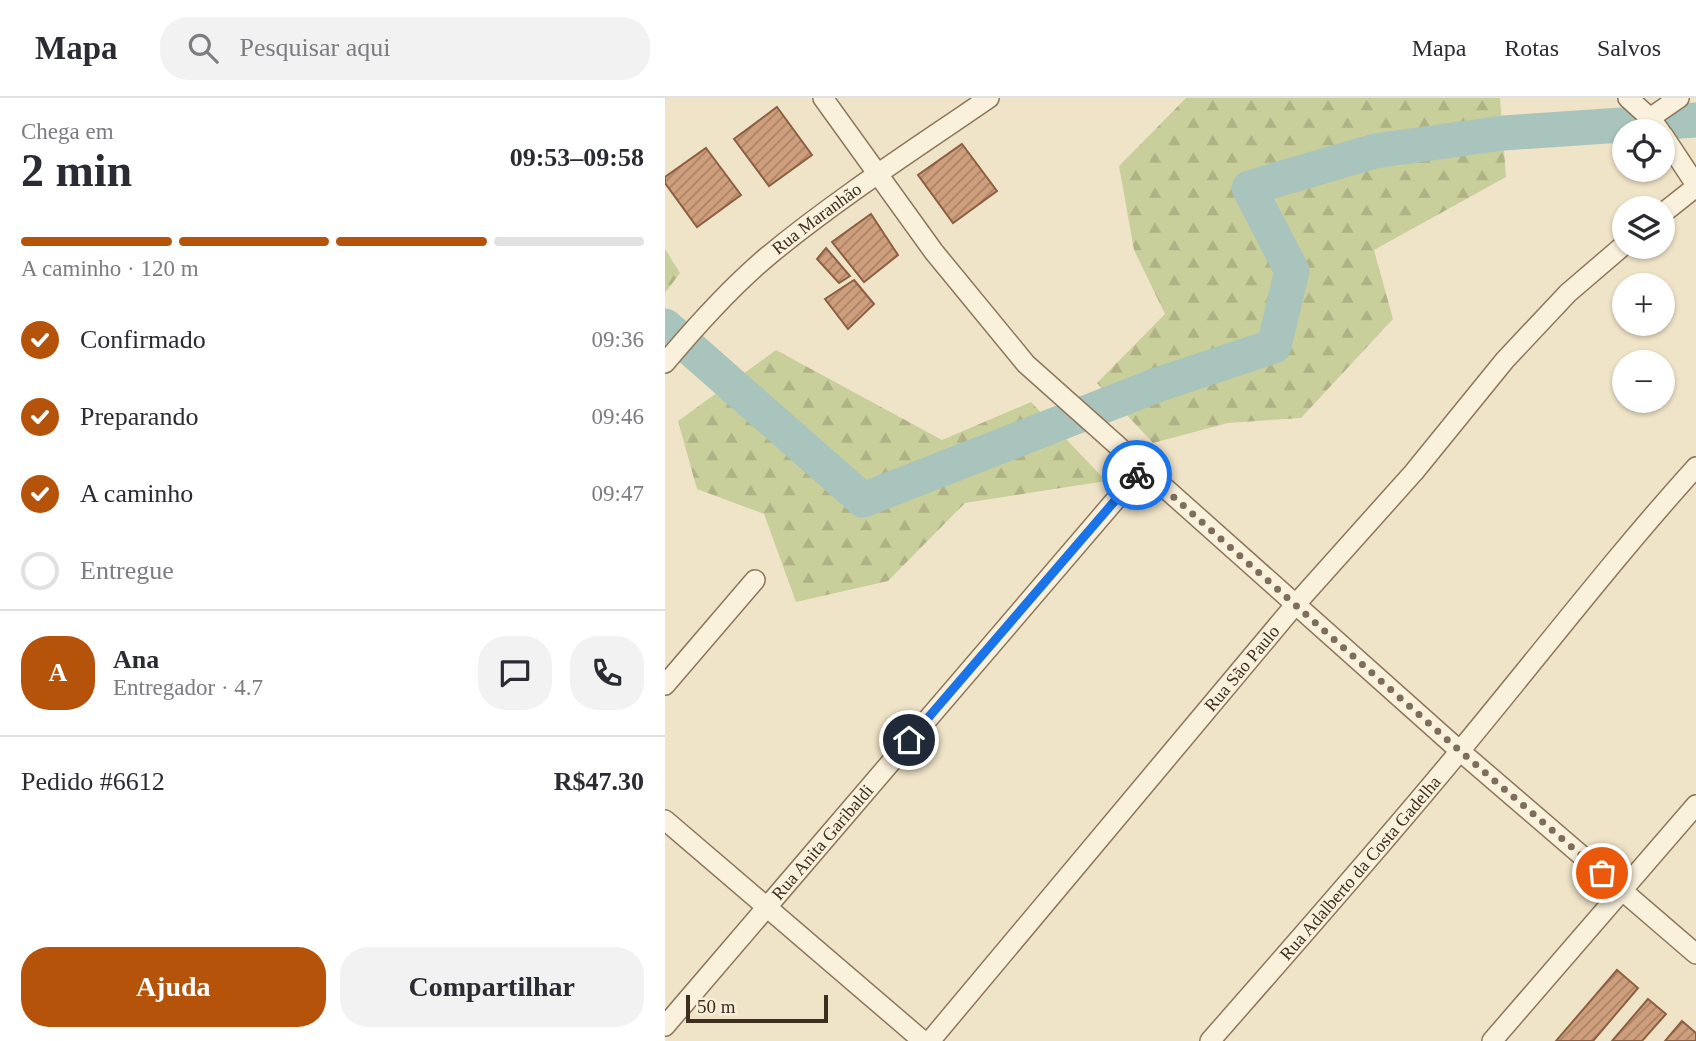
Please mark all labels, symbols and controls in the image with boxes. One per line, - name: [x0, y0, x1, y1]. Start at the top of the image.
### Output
- search box: [160, 17, 650, 80]
- icon: search: [184, 29, 222, 67]
- text: Mapa: [35, 30, 118, 66]
- text: Pesquisar aqui: [240, 33, 390, 62]
- text: Mapa: [1412, 35, 1466, 61]
- text: Rotas: [1504, 35, 1559, 61]
- text: Salvos: [1597, 35, 1661, 61]
- text: Chega em: [21, 119, 114, 144]
- map controls: [1612, 119, 1675, 413]
- button: locate: [1612, 119, 1675, 182]
- text: 09:53–09:58: [510, 143, 644, 172]
- text: 2 min: [21, 145, 132, 196]
- street label: Rua Maranhão: [768, 179, 865, 259]
- button: layers: [1612, 196, 1675, 259]
- text: A caminho · 120 m: [21, 256, 199, 281]
- button: +: [1612, 273, 1675, 336]
- icon: check: [21, 321, 59, 359]
- text: Confirmado: [80, 325, 206, 354]
- text: 09:36: [592, 327, 644, 352]
- button: −: [1612, 350, 1675, 413]
- icon: check: [21, 398, 59, 436]
- text: Preparando: [80, 402, 198, 431]
- text: 09:46: [592, 404, 644, 429]
- courier: [1102, 440, 1172, 510]
- icon: bike: [1118, 456, 1156, 494]
- icon: check: [21, 475, 59, 513]
- text: A caminho: [80, 479, 193, 508]
- text: 09:47: [592, 481, 644, 506]
- text: Entregue: [80, 556, 174, 585]
- street label: Rua São Paulo: [1200, 621, 1284, 715]
- button: chat: [478, 636, 552, 710]
- button: phone: [570, 636, 644, 710]
- text: Ana: [113, 645, 159, 674]
- text: A: [49, 658, 67, 687]
- text: Entregador · 4.7: [113, 675, 263, 700]
- pin: [879, 710, 939, 770]
- icon: home: [890, 721, 928, 759]
- text: Pedido #6612: [21, 767, 165, 796]
- text: R$47.30: [554, 767, 644, 796]
- street label: Rua Adalberto da Costa Gadelha: [1276, 772, 1445, 964]
- street label: Rua Anita Garibaldi: [768, 781, 877, 904]
- pin: [1572, 843, 1632, 903]
- icon: bag: [1583, 854, 1621, 892]
- button: Ajuda: [21, 947, 326, 1027]
- button: Compartilhar: [340, 947, 644, 1027]
- scale bar: [686, 992, 828, 1024]
- text: 50 m: [697, 996, 736, 1017]

